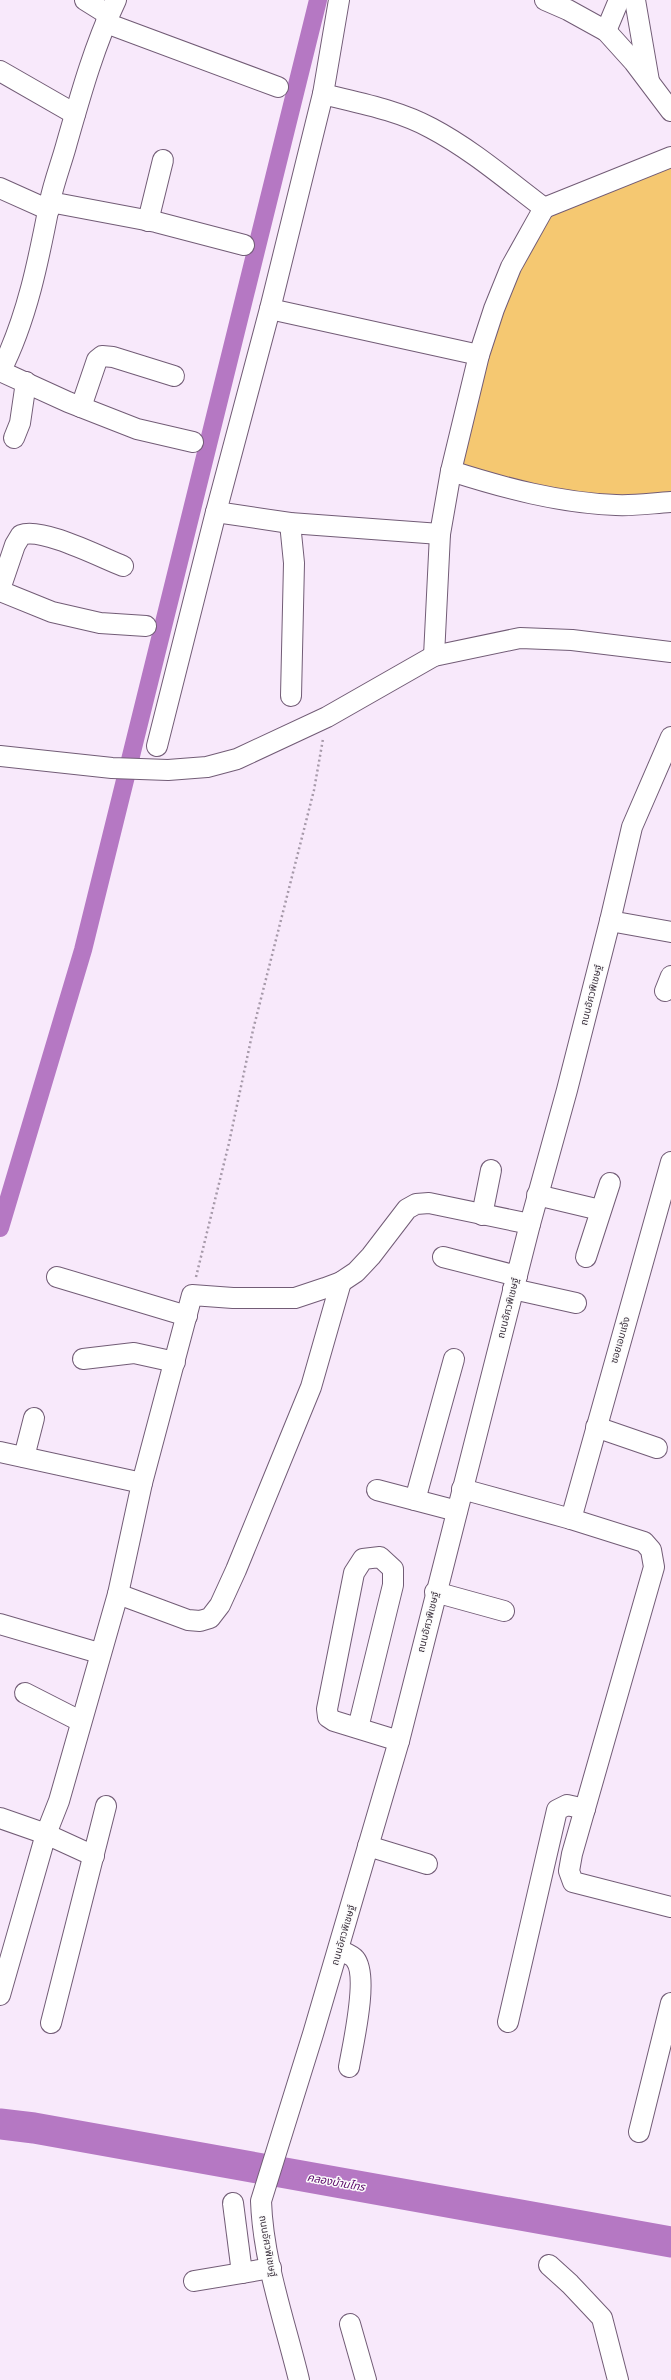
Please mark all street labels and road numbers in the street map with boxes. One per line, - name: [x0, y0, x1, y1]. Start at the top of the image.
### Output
- street label: ถนนอัศวพิเชษฐ์: [577, 963, 605, 1027]
- street label: ถนนอัศวพิเชษฐ์: [494, 1276, 522, 1340]
- street label: ซอยเอมแจ้ง: [607, 1315, 633, 1365]
- street label: ถนนอัศวพิเชษฐ์: [414, 1590, 442, 1654]
- street label: ถนนอัศวพิเชษฐ์: [328, 1903, 358, 1967]
- street label: ถนนอัศวพิเชษฐ์: [256, 2214, 280, 2278]

